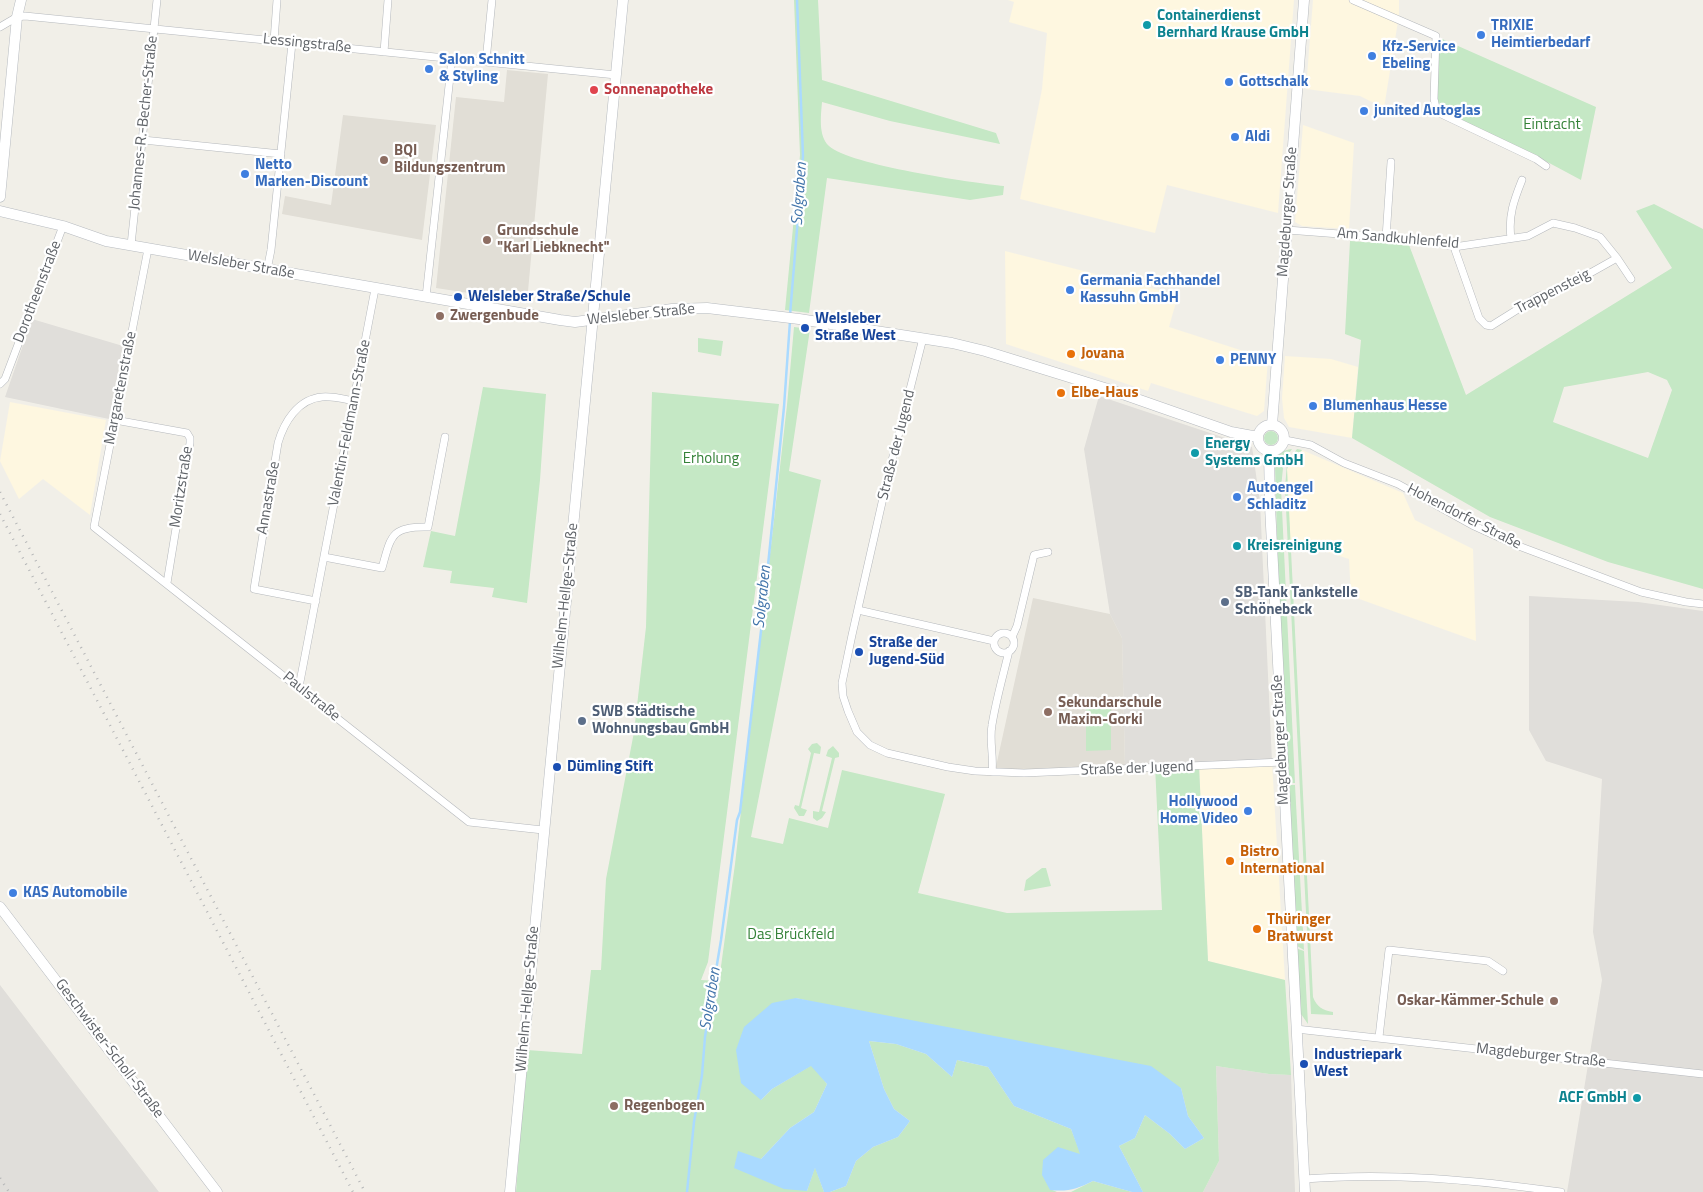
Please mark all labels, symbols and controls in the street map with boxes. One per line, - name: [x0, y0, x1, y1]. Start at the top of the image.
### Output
- place label: Containerdienst Bernhard Krause GmbH: [1157, 7, 1309, 42]
- place label: TRIXIE Heimtierbedarf: [1491, 17, 1590, 52]
- marker: Containerdienst Bernhard Krause GmbH: [1141, 19, 1153, 31]
- marker: TRIXIE Heimtierbedarf: [1475, 29, 1487, 41]
- street label: Lessingstraße: [262, 30, 352, 58]
- street label: Johannes-R.-Becher-Straße: [126, 35, 162, 211]
- place label: Kfz-Service Ebeling: [1382, 38, 1456, 73]
- marker: Kfz-Service Ebeling: [1366, 50, 1378, 62]
- place label: Salon Schnitt & Styling: [439, 51, 525, 86]
- marker: Salon Schnitt & Styling: [423, 63, 435, 75]
- place label: Gottschalk: [1239, 73, 1309, 91]
- marker: Gottschalk: [1223, 76, 1235, 88]
- place label: Sonnenapotheke: [604, 81, 713, 99]
- marker: Sonnenapotheke: [588, 84, 600, 96]
- place label: junited Autoglas: [1374, 102, 1481, 120]
- marker: junited Autoglas: [1358, 105, 1370, 117]
- park label: Eintracht: [1523, 116, 1581, 134]
- place label: Aldi: [1245, 128, 1270, 146]
- marker: Aldi: [1229, 131, 1241, 143]
- place label: BQI Bildungszentrum: [394, 142, 506, 177]
- street label: Magdeburger Straße: [1274, 146, 1302, 278]
- marker: BQI Bildungszentrum: [378, 154, 390, 166]
- place label: Netto Marken-Discount: [255, 156, 368, 191]
- water label: Solgraben: [788, 162, 812, 226]
- marker: Netto Marken-Discount: [239, 168, 251, 180]
- place label: Grundschule "Karl Liebknecht": [497, 222, 610, 257]
- street label: Am Sandkuhlenfeld: [1336, 225, 1460, 253]
- marker: Grundschule "Karl Liebknecht": [481, 234, 493, 246]
- street label: Dorotheenstraße: [10, 238, 66, 346]
- street label: Welsleber Straße: [186, 247, 296, 283]
- street label: Trappensteig: [1513, 265, 1593, 319]
- place label: Germania Fachhandel Kassuhn GmbH: [1080, 272, 1220, 307]
- marker: Germania Fachhandel Kassuhn GmbH: [1064, 284, 1076, 296]
- place label: Welsleber Straße/Schule: [468, 288, 631, 306]
- marker: Welsleber Straße/Schule: [452, 291, 464, 303]
- street label: Welsleber Straße: [586, 300, 696, 330]
- place label: Zwergenbude: [450, 307, 539, 325]
- marker: Zwergenbude: [434, 310, 446, 322]
- place label: Welsleber Straße West: [815, 310, 896, 345]
- marker: Welsleber Straße West: [799, 322, 811, 334]
- street label: Margaretenstraße: [101, 330, 141, 446]
- street label: Valentin-Feldmann-Straße: [325, 338, 375, 508]
- place label: Jovana: [1081, 345, 1124, 363]
- marker: Jovana: [1065, 348, 1077, 360]
- place label: PENNY: [1230, 351, 1276, 369]
- marker: PENNY: [1214, 354, 1226, 366]
- place label: Elbe-Haus: [1071, 384, 1138, 402]
- marker: Elbe-Haus: [1055, 387, 1067, 399]
- street label: Straße der Jugend: [875, 388, 919, 502]
- place label: Blumenhaus Hesse: [1323, 397, 1447, 415]
- marker: Blumenhaus Hesse: [1307, 400, 1319, 412]
- place label: Energy Systems GmbH: [1205, 435, 1304, 470]
- street label: Moritzstraße: [167, 445, 197, 529]
- marker: Energy Systems GmbH: [1189, 447, 1201, 459]
- park label: Erholung: [683, 450, 739, 468]
- street label: Annastraße: [254, 460, 284, 536]
- place label: Autoengel Schladitz: [1247, 479, 1313, 514]
- street label: Hohendorfer Straße: [1404, 480, 1524, 554]
- marker: Autoengel Schladitz: [1231, 491, 1243, 503]
- street label: Wilhelm-Hellge-Straße: [549, 522, 583, 670]
- place label: Kreisreinigung: [1247, 537, 1342, 555]
- marker: Kreisreinigung: [1231, 540, 1243, 552]
- water label: Solgraben: [750, 565, 776, 629]
- place label: SB-Tank Tankstelle Schönebeck: [1235, 584, 1358, 619]
- marker: SB-Tank Tankstelle Schönebeck: [1219, 596, 1231, 608]
- place label: Straße der Jugend-Süd: [869, 634, 945, 669]
- marker: Straße der Jugend-Süd: [853, 646, 865, 658]
- street label: Paulstraße: [279, 668, 343, 726]
- street label: Magdeburger Straße: [1269, 675, 1293, 805]
- place label: Sekundarschule Maxim-Gorki: [1058, 694, 1162, 729]
- place label: SWB Städtische Wohnungsbau GmbH: [592, 703, 729, 738]
- marker: Sekundarschule Maxim-Gorki: [1042, 706, 1054, 718]
- marker: SWB Städtische Wohnungsbau GmbH: [576, 715, 588, 727]
- place label: Dümling Stift: [567, 758, 653, 776]
- street label: Straße der Jugend: [1080, 758, 1194, 780]
- marker: Dümling Stift: [551, 761, 563, 773]
- place label: Hollywood Home Video: [1160, 793, 1238, 828]
- marker: Hollywood Home Video: [1242, 805, 1254, 817]
- place label: Bistro International: [1240, 843, 1325, 878]
- marker: Bistro International: [1224, 855, 1236, 867]
- place label: KAS Automobile: [23, 884, 127, 902]
- marker: KAS Automobile: [7, 887, 19, 899]
- place label: Thüringer Bratwurst: [1267, 911, 1333, 946]
- marker: Thüringer Bratwurst: [1251, 923, 1263, 935]
- street label: Wilhelm-Hellge-Straße: [513, 925, 543, 1073]
- park label: Das Brückfeld: [747, 926, 835, 944]
- water label: Solgraben: [697, 966, 725, 1032]
- street label: Geschwister-Scholl-Straße: [51, 976, 167, 1122]
- place label: Oskar-Kämmer-Schule: [1397, 992, 1544, 1010]
- marker: Oskar-Kämmer-Schule: [1548, 995, 1560, 1007]
- street label: Magdeburger Straße: [1475, 1040, 1607, 1072]
- place label: Industriepark West: [1314, 1046, 1402, 1081]
- marker: Industriepark West: [1298, 1058, 1310, 1070]
- place label: ACF GmbH: [1559, 1089, 1627, 1107]
- marker: ACF GmbH: [1631, 1092, 1643, 1104]
- place label: Regenbogen: [624, 1097, 705, 1115]
- marker: Regenbogen: [608, 1100, 620, 1112]

